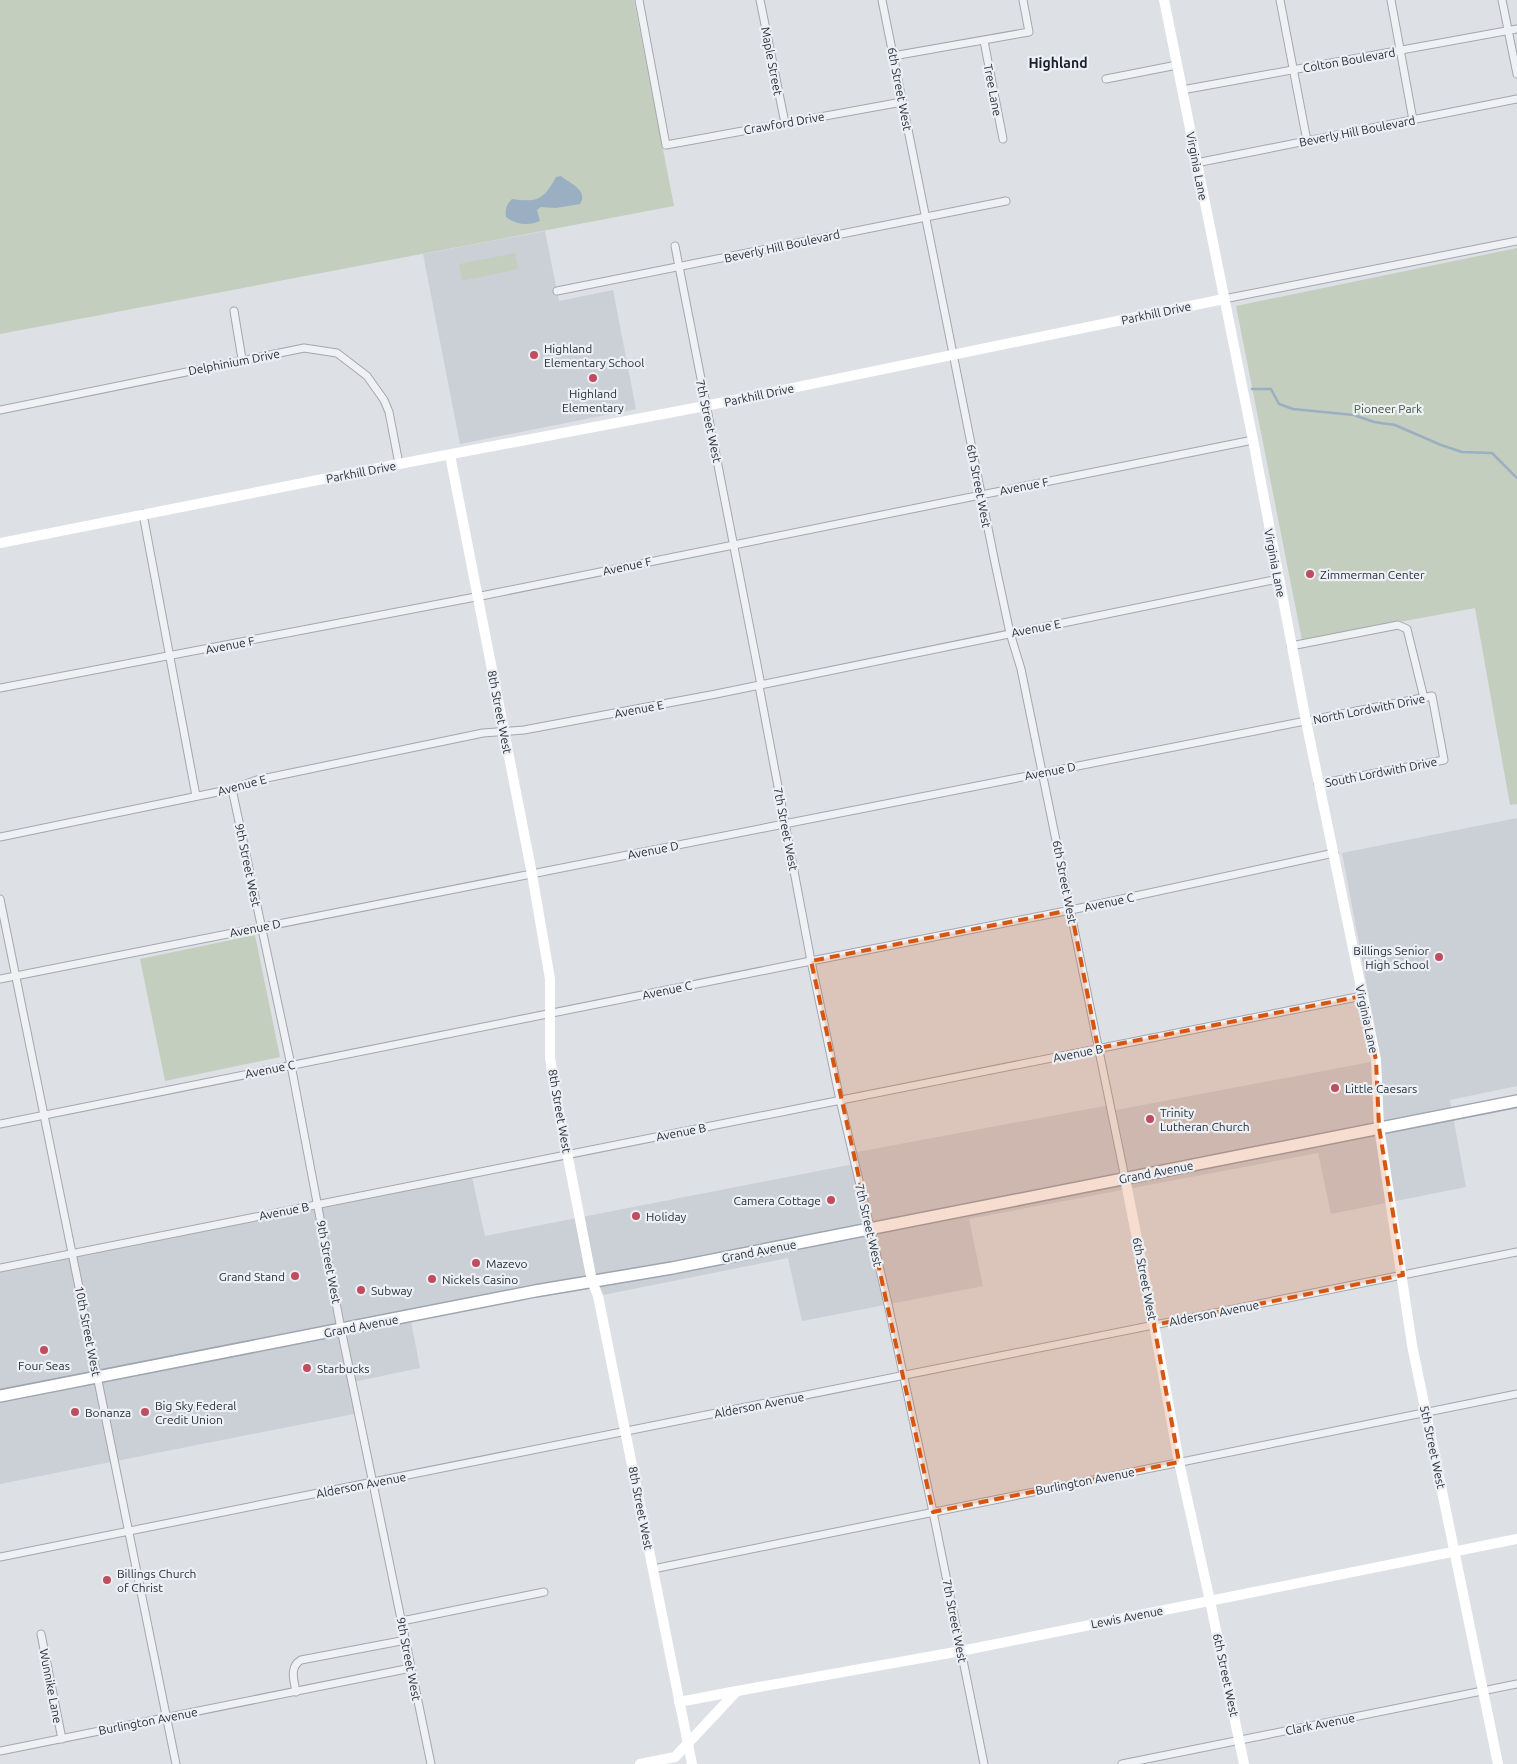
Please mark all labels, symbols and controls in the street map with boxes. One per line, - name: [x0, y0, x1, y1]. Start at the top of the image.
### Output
- street label: Maple Street: [759, 26, 785, 97]
- street label: Colton Boulevard: [1302, 45, 1396, 75]
- street label: 6th Street West: [886, 46, 915, 132]
- district label: Highland: [1028, 55, 1088, 71]
- street label: Tree Lane: [982, 63, 1004, 117]
- street label: Crawford Drive: [743, 110, 825, 136]
- street label: Beverly Hill Boulevard: [1298, 113, 1416, 149]
- street label: Virginia Lane: [1184, 131, 1210, 201]
- street label: Beverly Hill Boulevard: [723, 227, 841, 265]
- street label: Parkhill Drive: [1120, 299, 1192, 327]
- place label: Highland Elementary School: [544, 342, 644, 369]
- street label: Delphinium Drive: [187, 347, 281, 377]
- marker: Highland Elementary School: [528, 349, 540, 361]
- marker: Highland Elementary: [587, 372, 599, 384]
- street label: 7th Street West: [694, 378, 724, 464]
- street label: Parkhill Drive: [723, 381, 795, 409]
- place label: Highland Elementary: [562, 387, 624, 414]
- park label: Pioneer Park: [1354, 402, 1422, 415]
- street label: 6th Street West: [965, 443, 994, 529]
- street label: Parkhill Drive: [325, 459, 397, 485]
- street label: Avenue F: [998, 475, 1050, 497]
- street label: Virginia Lane: [1262, 528, 1288, 598]
- street label: Avenue F: [601, 554, 653, 578]
- marker: Zimmerman Center: [1304, 568, 1316, 580]
- place label: Zimmerman Center: [1320, 568, 1425, 581]
- street label: Avenue E: [1010, 617, 1062, 639]
- street label: Avenue F: [204, 634, 256, 656]
- street label: 8th Street West: [486, 669, 515, 755]
- street label: North Lordwith Drive: [1312, 692, 1426, 726]
- street label: Avenue E: [613, 698, 665, 720]
- street label: South Lordwith Drive: [1324, 755, 1438, 789]
- street label: Avenue D: [1023, 760, 1077, 782]
- street label: Avenue E: [216, 772, 268, 798]
- street label: 7th Street West: [772, 786, 801, 872]
- street label: 9th Street West: [233, 822, 263, 908]
- street label: Avenue D: [626, 839, 680, 861]
- street label: 6th Street West: [1051, 839, 1080, 925]
- street label: Avenue C: [1083, 890, 1136, 914]
- street label: Avenue D: [228, 917, 282, 939]
- place label: Billings Senior High School: [1353, 944, 1429, 971]
- marker: Billings Senior High School: [1433, 951, 1445, 963]
- street label: Avenue C: [641, 978, 694, 1002]
- street label: Virginia Lane: [1353, 984, 1381, 1054]
- street label: Avenue B: [1052, 1042, 1104, 1064]
- street label: Avenue C: [244, 1058, 297, 1080]
- street label: 8th Street West: [546, 1068, 574, 1154]
- marker: Little Caesars: [1329, 1082, 1341, 1094]
- place label: Little Caesars: [1345, 1082, 1417, 1095]
- place label: Trinity Lutheran Church: [1160, 1106, 1250, 1133]
- marker: Trinity Lutheran Church: [1144, 1113, 1156, 1125]
- street label: Avenue B: [655, 1121, 707, 1143]
- street label: Grand Avenue: [1118, 1158, 1194, 1186]
- street label: 7th Street West: [853, 1182, 885, 1268]
- place label: Camera Cottage: [734, 1194, 821, 1207]
- marker: Camera Cottage: [825, 1194, 837, 1206]
- street label: Avenue B: [258, 1200, 310, 1222]
- marker: Holiday: [630, 1210, 642, 1222]
- place label: Holiday: [646, 1210, 687, 1223]
- street label: 9th Street West: [315, 1219, 344, 1305]
- street label: 6th Street West: [1131, 1236, 1160, 1322]
- street label: Grand Avenue: [721, 1237, 797, 1265]
- marker: Mazevo: [470, 1257, 482, 1269]
- place label: Mazevo: [486, 1257, 527, 1270]
- place label: Grand Stand: [219, 1270, 285, 1283]
- marker: Grand Stand: [289, 1270, 301, 1282]
- marker: Nickels Casino: [426, 1273, 438, 1285]
- place label: Nickels Casino: [442, 1273, 518, 1286]
- marker: Subway: [355, 1284, 367, 1296]
- place label: Subway: [371, 1284, 413, 1297]
- street label: 10th Street West: [73, 1285, 103, 1377]
- street label: Alderson Avenue: [1168, 1298, 1260, 1328]
- street label: Grand Avenue: [323, 1312, 399, 1340]
- marker: Four Seas: [38, 1344, 50, 1356]
- place label: Four Seas: [18, 1359, 70, 1372]
- marker: Starbucks: [301, 1362, 313, 1374]
- place label: Starbucks: [317, 1362, 369, 1375]
- street label: Alderson Avenue: [713, 1390, 805, 1420]
- place label: Big Sky Federal Credit Union: [155, 1399, 237, 1426]
- street label: 5th Street West: [1418, 1404, 1448, 1490]
- marker: Bonanza: [69, 1406, 81, 1418]
- place label: Bonanza: [85, 1406, 131, 1419]
- marker: Big Sky Federal Credit Union: [139, 1406, 151, 1418]
- street label: 8th Street West: [627, 1465, 656, 1551]
- street label: Burlington Avenue: [1034, 1465, 1136, 1497]
- street label: Alderson Avenue: [315, 1470, 407, 1500]
- place label: Billings Church of Christ: [117, 1567, 196, 1594]
- marker: Billings Church of Christ: [101, 1574, 113, 1586]
- street label: 7th Street West: [941, 1578, 970, 1664]
- street label: Lewis Avenue: [1090, 1604, 1164, 1630]
- street label: 9th Street West: [395, 1616, 424, 1702]
- street label: 6th Street West: [1211, 1632, 1241, 1718]
- street label: Wunnike Lane: [37, 1648, 65, 1724]
- street label: Burlington Avenue: [97, 1705, 199, 1737]
- street label: Clark Avenue: [1284, 1711, 1356, 1737]

